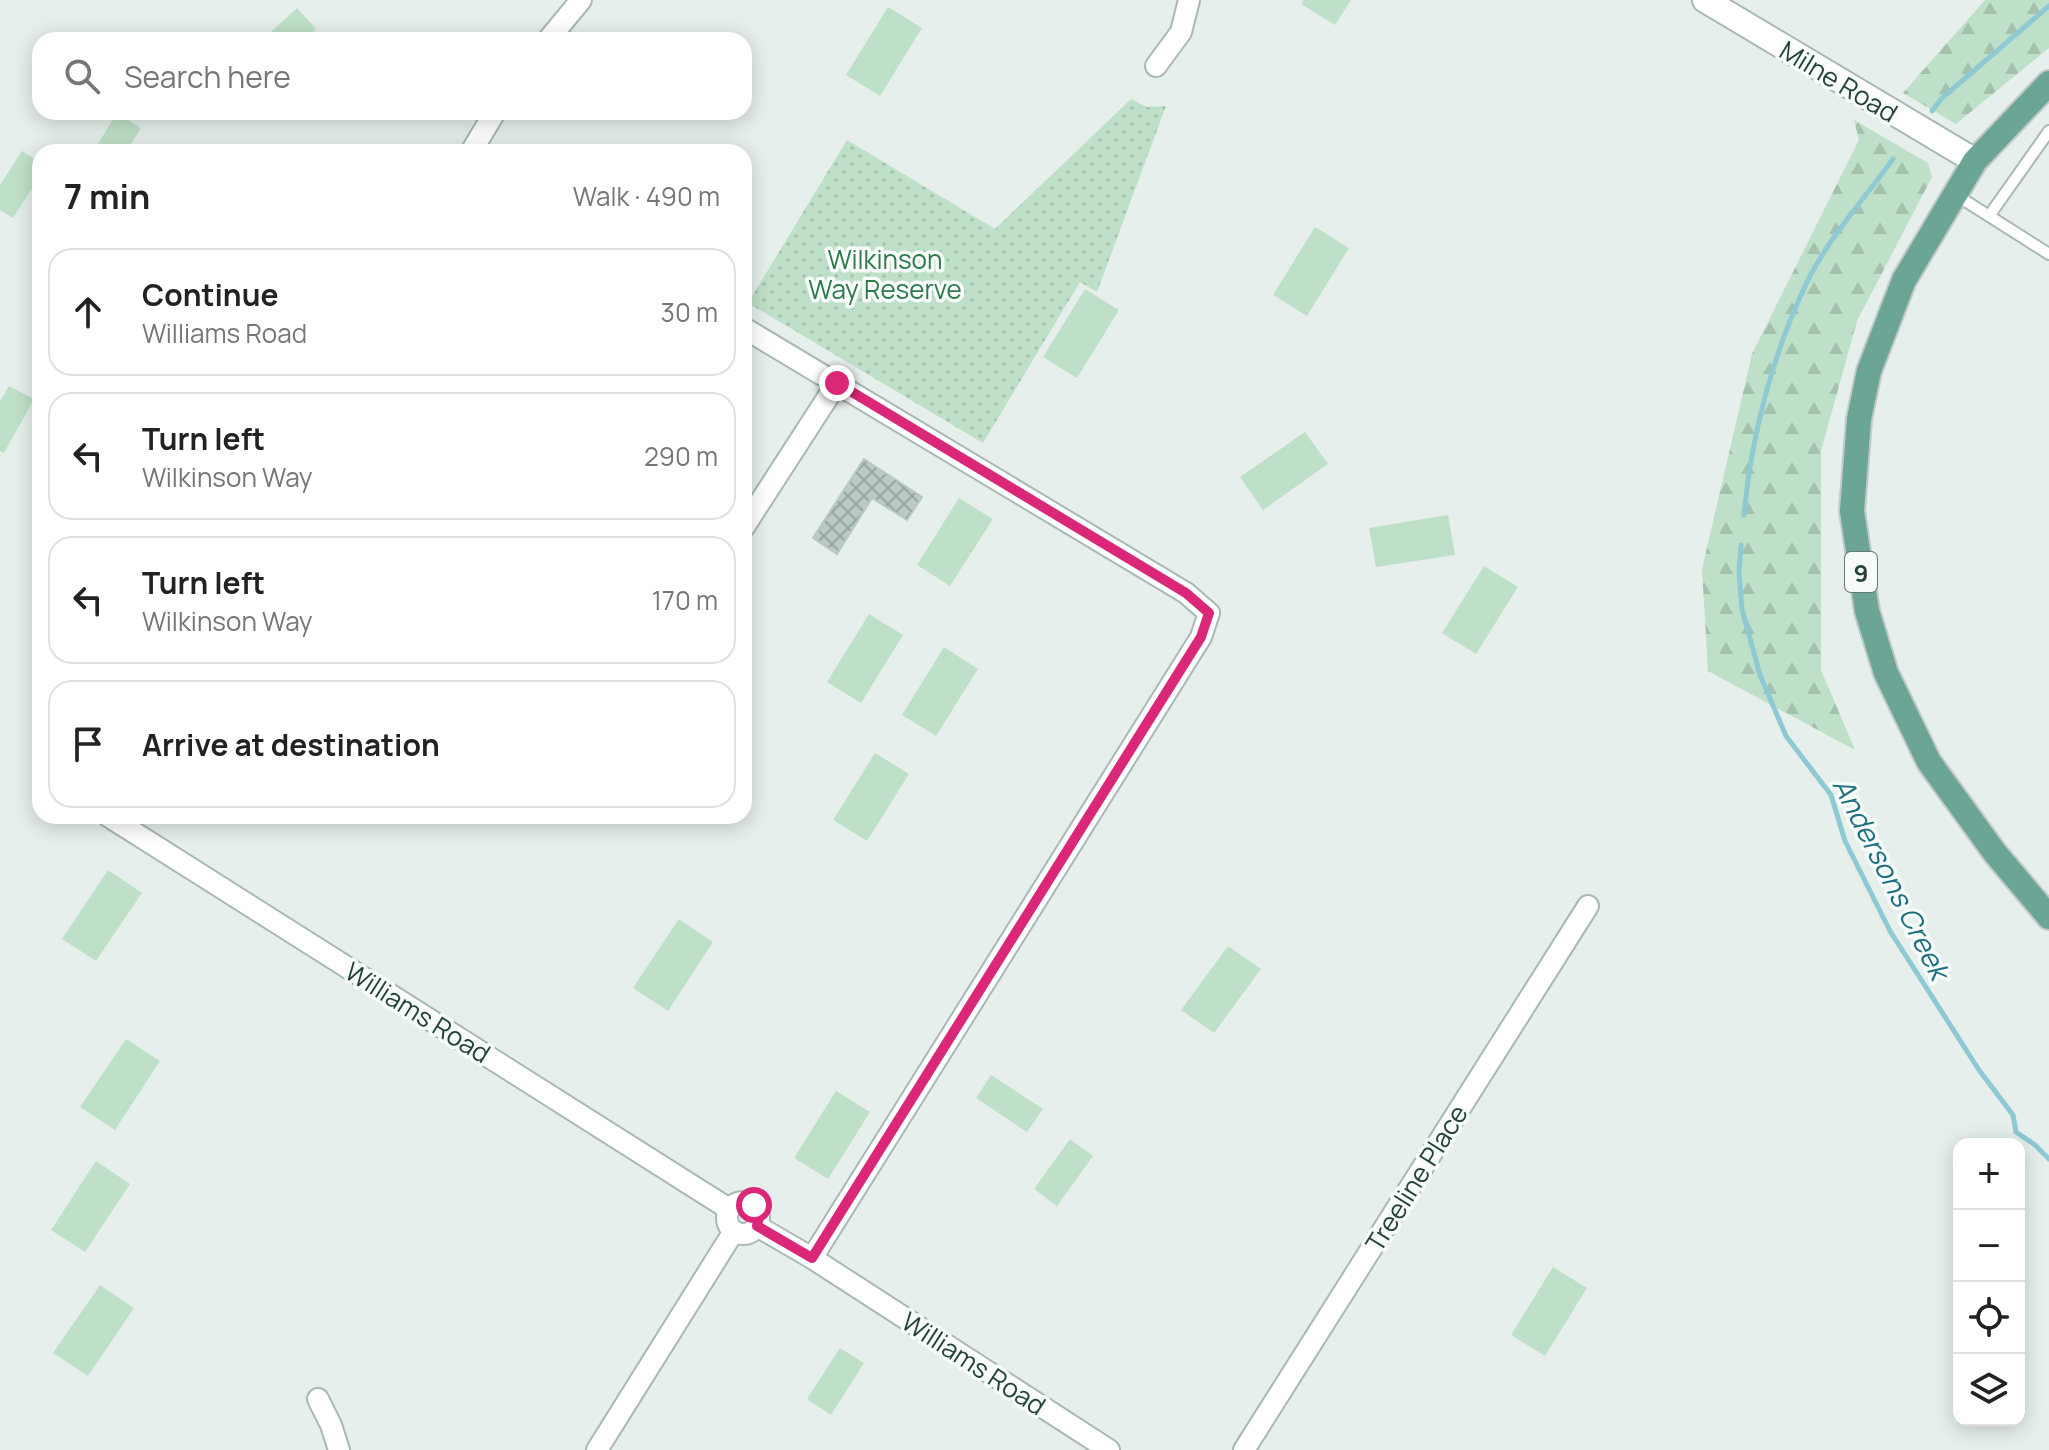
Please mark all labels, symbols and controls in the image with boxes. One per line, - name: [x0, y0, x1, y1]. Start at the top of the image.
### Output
- search box: [32, 32, 752, 120]
- street label: Milne Road: [1773, 32, 1905, 130]
- icon: search: [60, 54, 104, 98]
- text: Search here: [124, 56, 291, 97]
- text: 7 min: [64, 173, 150, 219]
- text: Walk · 490 m: [573, 178, 720, 214]
- park label: Wilkinson Way Reserve: [808, 241, 962, 307]
- text: Continue: [142, 274, 278, 315]
- icon: ahead: [66, 290, 110, 334]
- text: 30 m: [661, 294, 718, 330]
- text: Williams Road: [142, 315, 307, 351]
- route end: [819, 365, 855, 401]
- text: Turn left: [142, 418, 265, 459]
- icon: left: [66, 434, 110, 478]
- text: 290 m: [644, 438, 718, 474]
- text: Wilkinson Way: [142, 459, 313, 495]
- road number: 9: [1845, 552, 1877, 592]
- text: Turn left: [142, 562, 265, 603]
- icon: left: [66, 578, 110, 622]
- text: 170 m: [652, 582, 718, 618]
- text: Wilkinson Way: [142, 603, 313, 639]
- icon: arrive: [66, 722, 110, 766]
- text: Arrive at destination: [142, 724, 440, 765]
- water label: Andersons Creek: [1825, 771, 1961, 989]
- street label: Williams Road: [338, 953, 498, 1071]
- street label: Treeline Place: [1356, 1098, 1476, 1258]
- map controls: [1953, 1138, 2025, 1426]
- button: +: [1953, 1138, 2025, 1210]
- route start: [736, 1187, 772, 1223]
- button: −: [1953, 1210, 2025, 1282]
- button: locate: [1953, 1282, 2025, 1354]
- street label: Williams Road: [895, 1303, 1053, 1423]
- button: layers: [1953, 1354, 2025, 1426]

